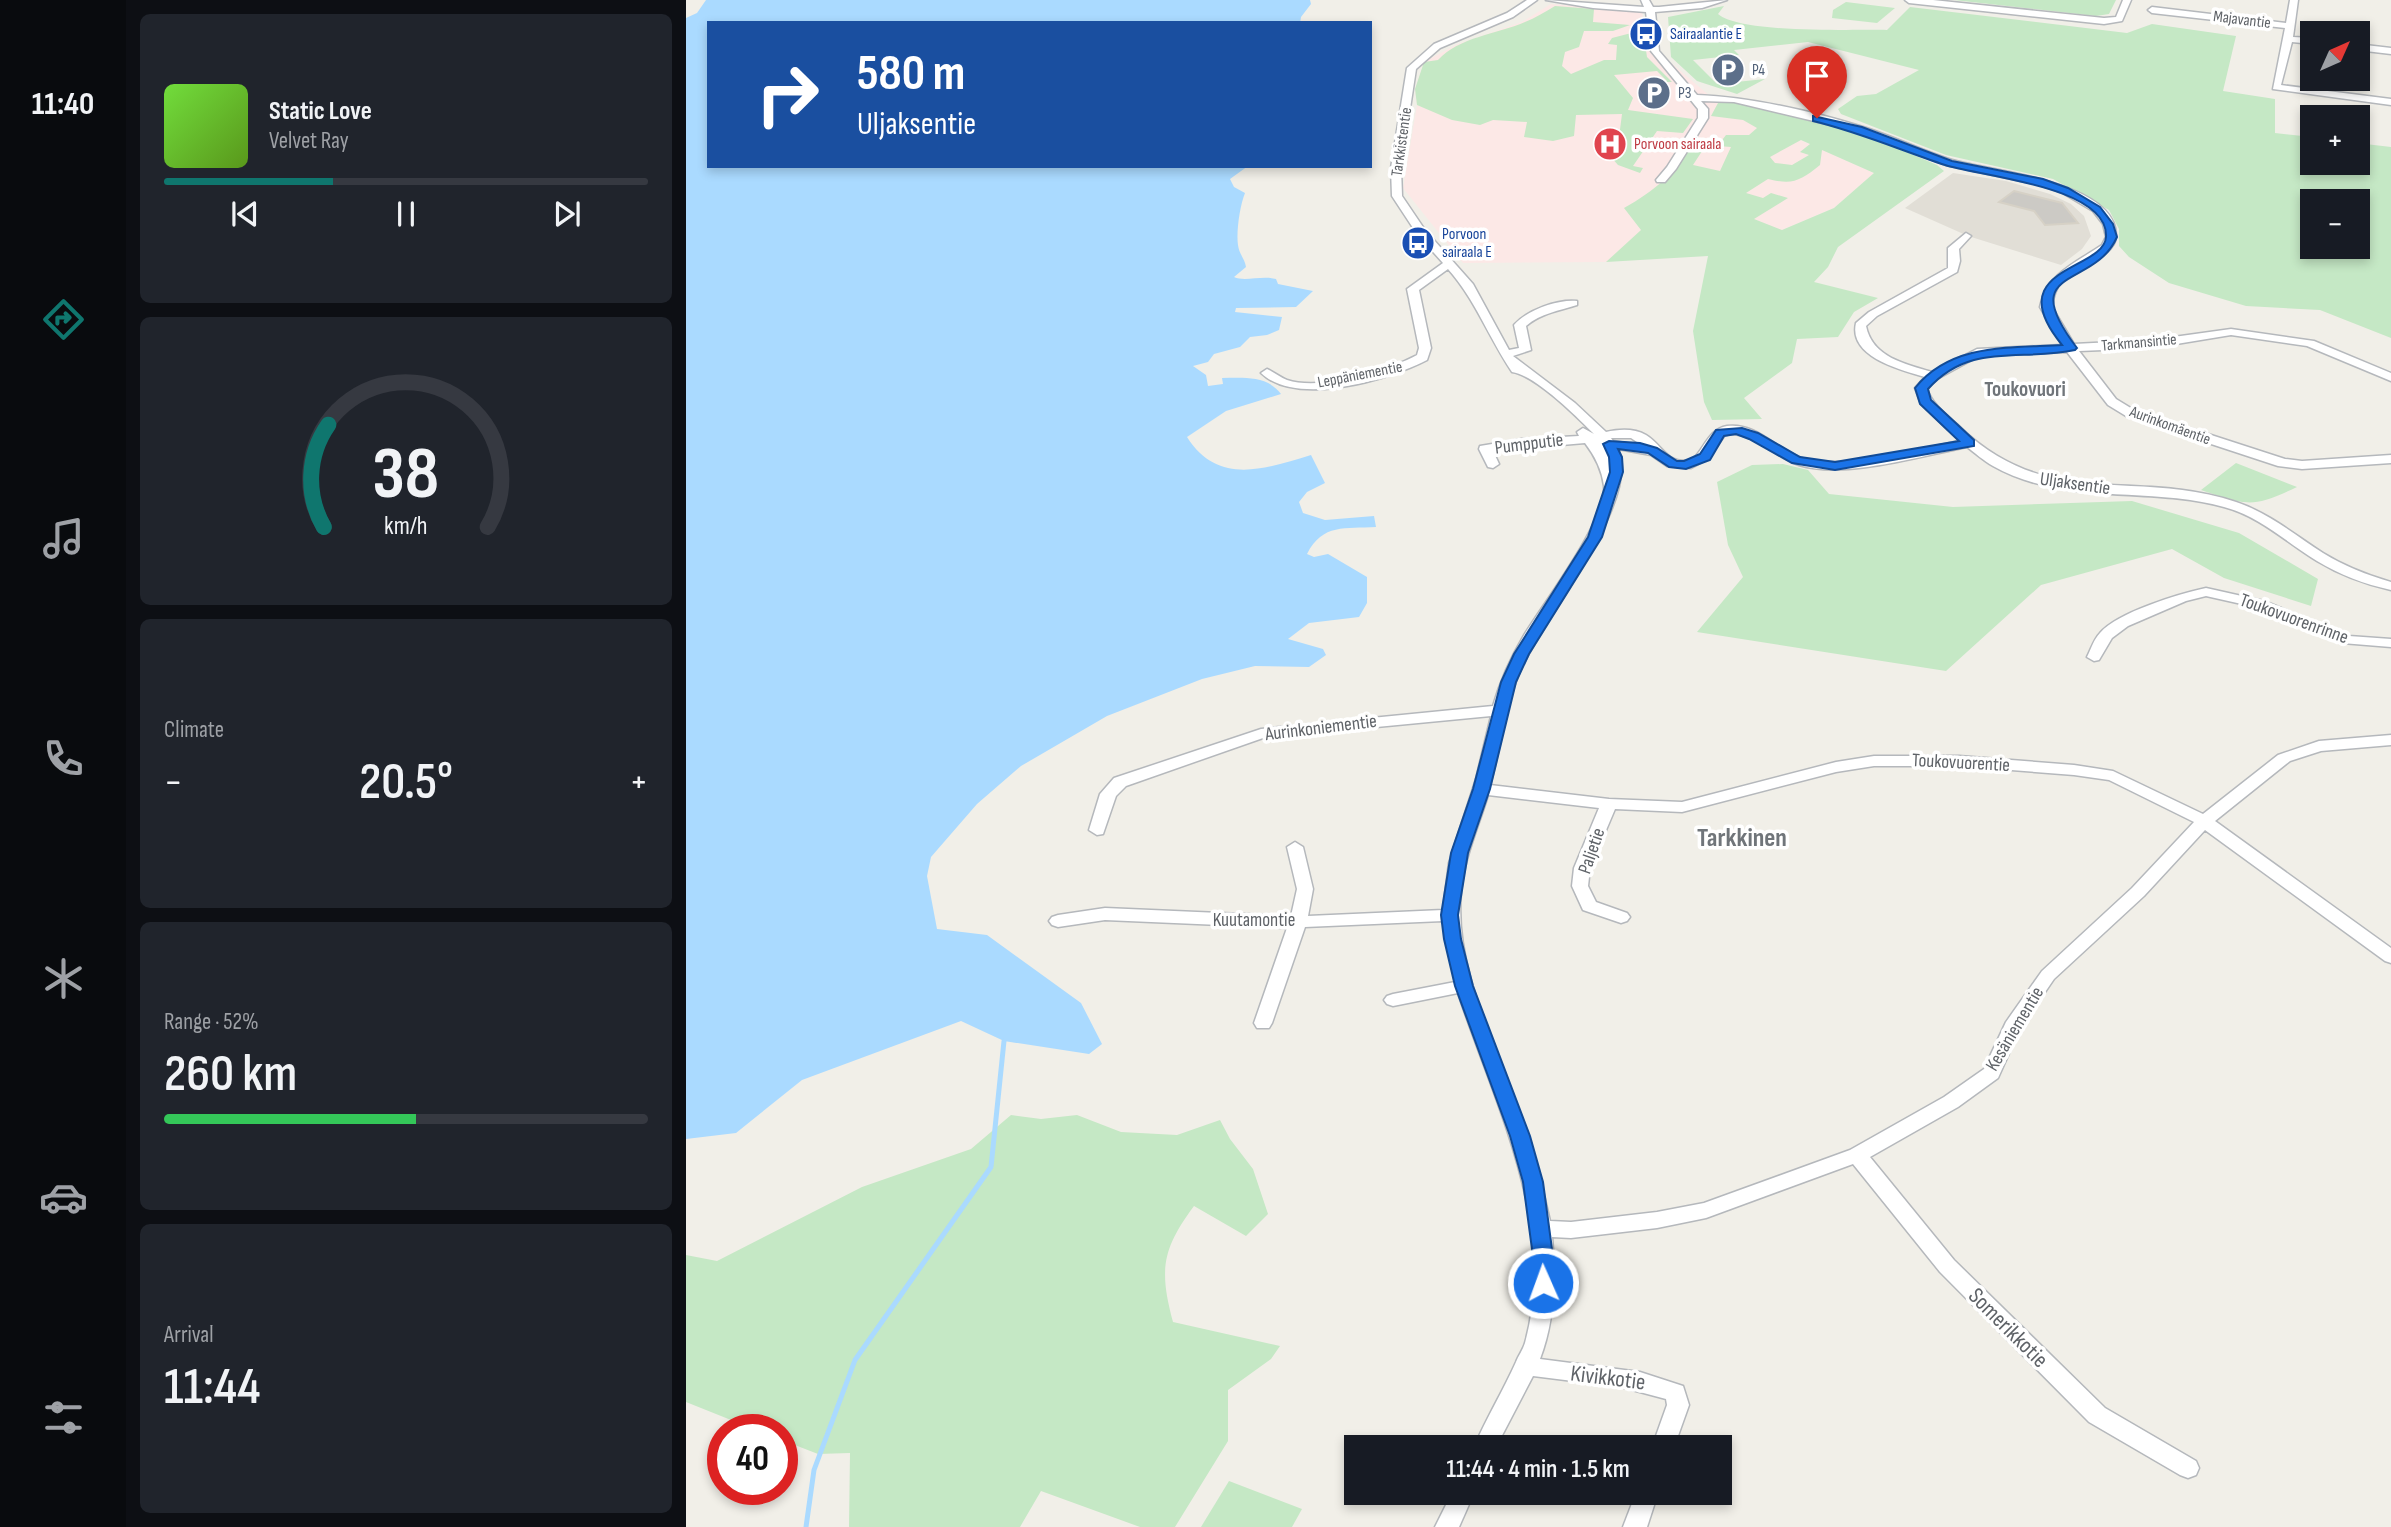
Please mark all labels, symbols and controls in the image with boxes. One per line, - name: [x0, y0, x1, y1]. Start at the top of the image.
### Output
- street label: Majavantie: [2212, 7, 2272, 33]
- bus stop icon: Sairaalantie E: [1627, 15, 1665, 53]
- north arrow: [2300, 21, 2370, 91]
- map controls: [2300, 21, 2370, 259]
- place label: Sairaalantie E: [1670, 25, 1742, 44]
- text: 580 m: [857, 45, 965, 104]
- pin: [1787, 46, 1847, 118]
- icon: right: [742, 49, 833, 140]
- parking icon: P4: [1709, 51, 1747, 89]
- icon: arrive: [1798, 57, 1836, 95]
- place label: P4: [1752, 61, 1765, 80]
- parking icon: P3: [1635, 74, 1673, 112]
- place label: P3: [1678, 84, 1691, 103]
- text: 11:40: [32, 85, 94, 124]
- text: Static Love: [269, 96, 372, 127]
- text: Uljaksentie: [857, 105, 976, 144]
- button: +: [2300, 105, 2370, 175]
- street label: Tarkkistentie: [1388, 106, 1416, 178]
- hospital icon: Porvoon sairaala: [1591, 125, 1629, 163]
- text: Velvet Ray: [269, 127, 349, 155]
- place label: Porvoon sairaala: [1634, 135, 1721, 154]
- button: −: [2300, 189, 2370, 259]
- icon: previous: [226, 195, 264, 233]
- icon: pause: [387, 195, 425, 233]
- icon: next: [548, 195, 586, 233]
- bus stop icon: Porvoon sairaala E: [1399, 224, 1437, 262]
- place label: Porvoon sairaala E: [1442, 225, 1492, 262]
- icon: directions: [39, 295, 88, 344]
- street label: Tarkmansintie: [2101, 330, 2177, 356]
- street label: Leppäniementie: [1316, 357, 1404, 393]
- district label: Toukovuori: [1984, 377, 2066, 402]
- street label: Aurinkomäentie: [2126, 402, 2213, 449]
- street label: Pumpputie: [1493, 428, 1565, 460]
- text: 38: [373, 431, 439, 519]
- street label: Uljaksentie: [2038, 468, 2112, 500]
- text: km/h: [384, 511, 428, 542]
- icon: music: [39, 514, 88, 563]
- street label: Toukovuorenrinne: [2237, 589, 2351, 649]
- street label: Aurinkoniementie: [1263, 710, 1378, 746]
- text: Climate: [164, 716, 224, 744]
- icon: phone: [39, 734, 88, 783]
- street label: Toukovuorentie: [1911, 749, 2011, 777]
- text: 20.5°: [359, 751, 453, 814]
- text: −: [164, 760, 183, 805]
- text: +: [629, 760, 648, 805]
- district label: Tarkkinen: [1697, 823, 1787, 854]
- street label: Paljetie: [1573, 825, 1611, 877]
- street label: Kuutamontie: [1213, 909, 1295, 932]
- icon: climate: [39, 954, 88, 1003]
- street label: Kesäniementie: [1981, 983, 2049, 1075]
- text: Range · 52%: [164, 1008, 259, 1036]
- text: 260 km: [164, 1043, 297, 1106]
- icon: car: [39, 1173, 88, 1222]
- position arrow: [1506, 1246, 1580, 1320]
- street label: Somerikkotie: [1962, 1282, 2054, 1374]
- text: Arrival: [164, 1321, 213, 1349]
- text: 11:44: [164, 1356, 260, 1419]
- street label: Kivikkotie: [1569, 1360, 1647, 1396]
- icon: filters: [39, 1393, 88, 1442]
- speed limit sign: 40: [707, 1414, 798, 1505]
- text: 11:44 · 4 min · 1.5 km: [1446, 1454, 1630, 1485]

